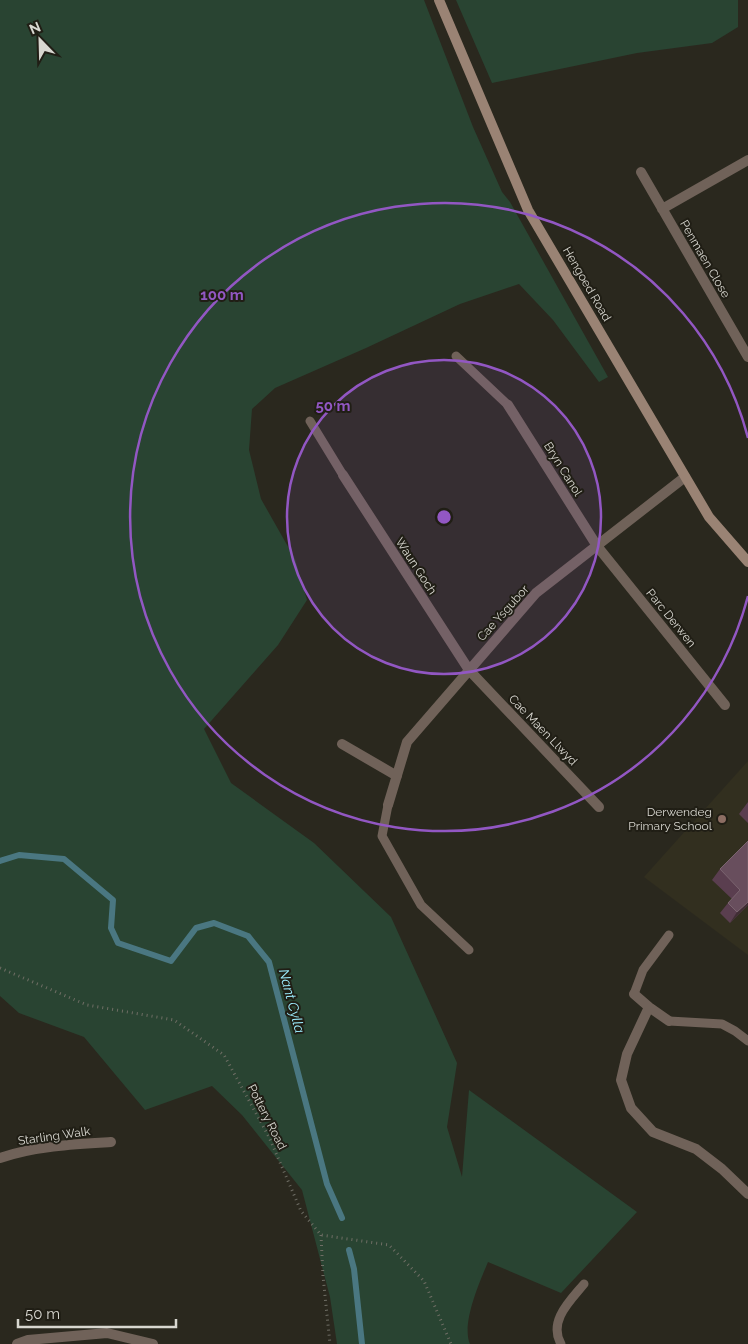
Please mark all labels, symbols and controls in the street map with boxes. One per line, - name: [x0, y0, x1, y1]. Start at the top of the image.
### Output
- north arrow: [15, 15, 65, 65]
- text: N: [27, 19, 43, 37]
- street label: Penmaen Close: [677, 218, 733, 300]
- street label: Hengoed Road: [560, 244, 614, 324]
- text: 100 m: [200, 286, 244, 304]
- text: 50 m: [315, 397, 351, 415]
- street label: Bryn Canol: [541, 439, 585, 499]
- centre of rings: [435, 508, 453, 526]
- street label: Waun Goch: [392, 535, 440, 597]
- street label: Cae Ysgubor: [474, 582, 532, 644]
- street label: Parc Derwen: [643, 586, 699, 650]
- street label: Cae Maen Llwyd: [506, 692, 580, 768]
- place label: Derwendeg Primary School: [628, 805, 713, 833]
- marker: Derwendeg Primary School: [716, 813, 728, 825]
- water label: Nant Cylla: [276, 967, 308, 1035]
- street label: Pottery Road: [245, 1082, 289, 1152]
- street label: Starling Walk: [17, 1124, 92, 1148]
- scale bar: [18, 1296, 175, 1328]
- text: 50 m: [25, 1305, 60, 1323]

